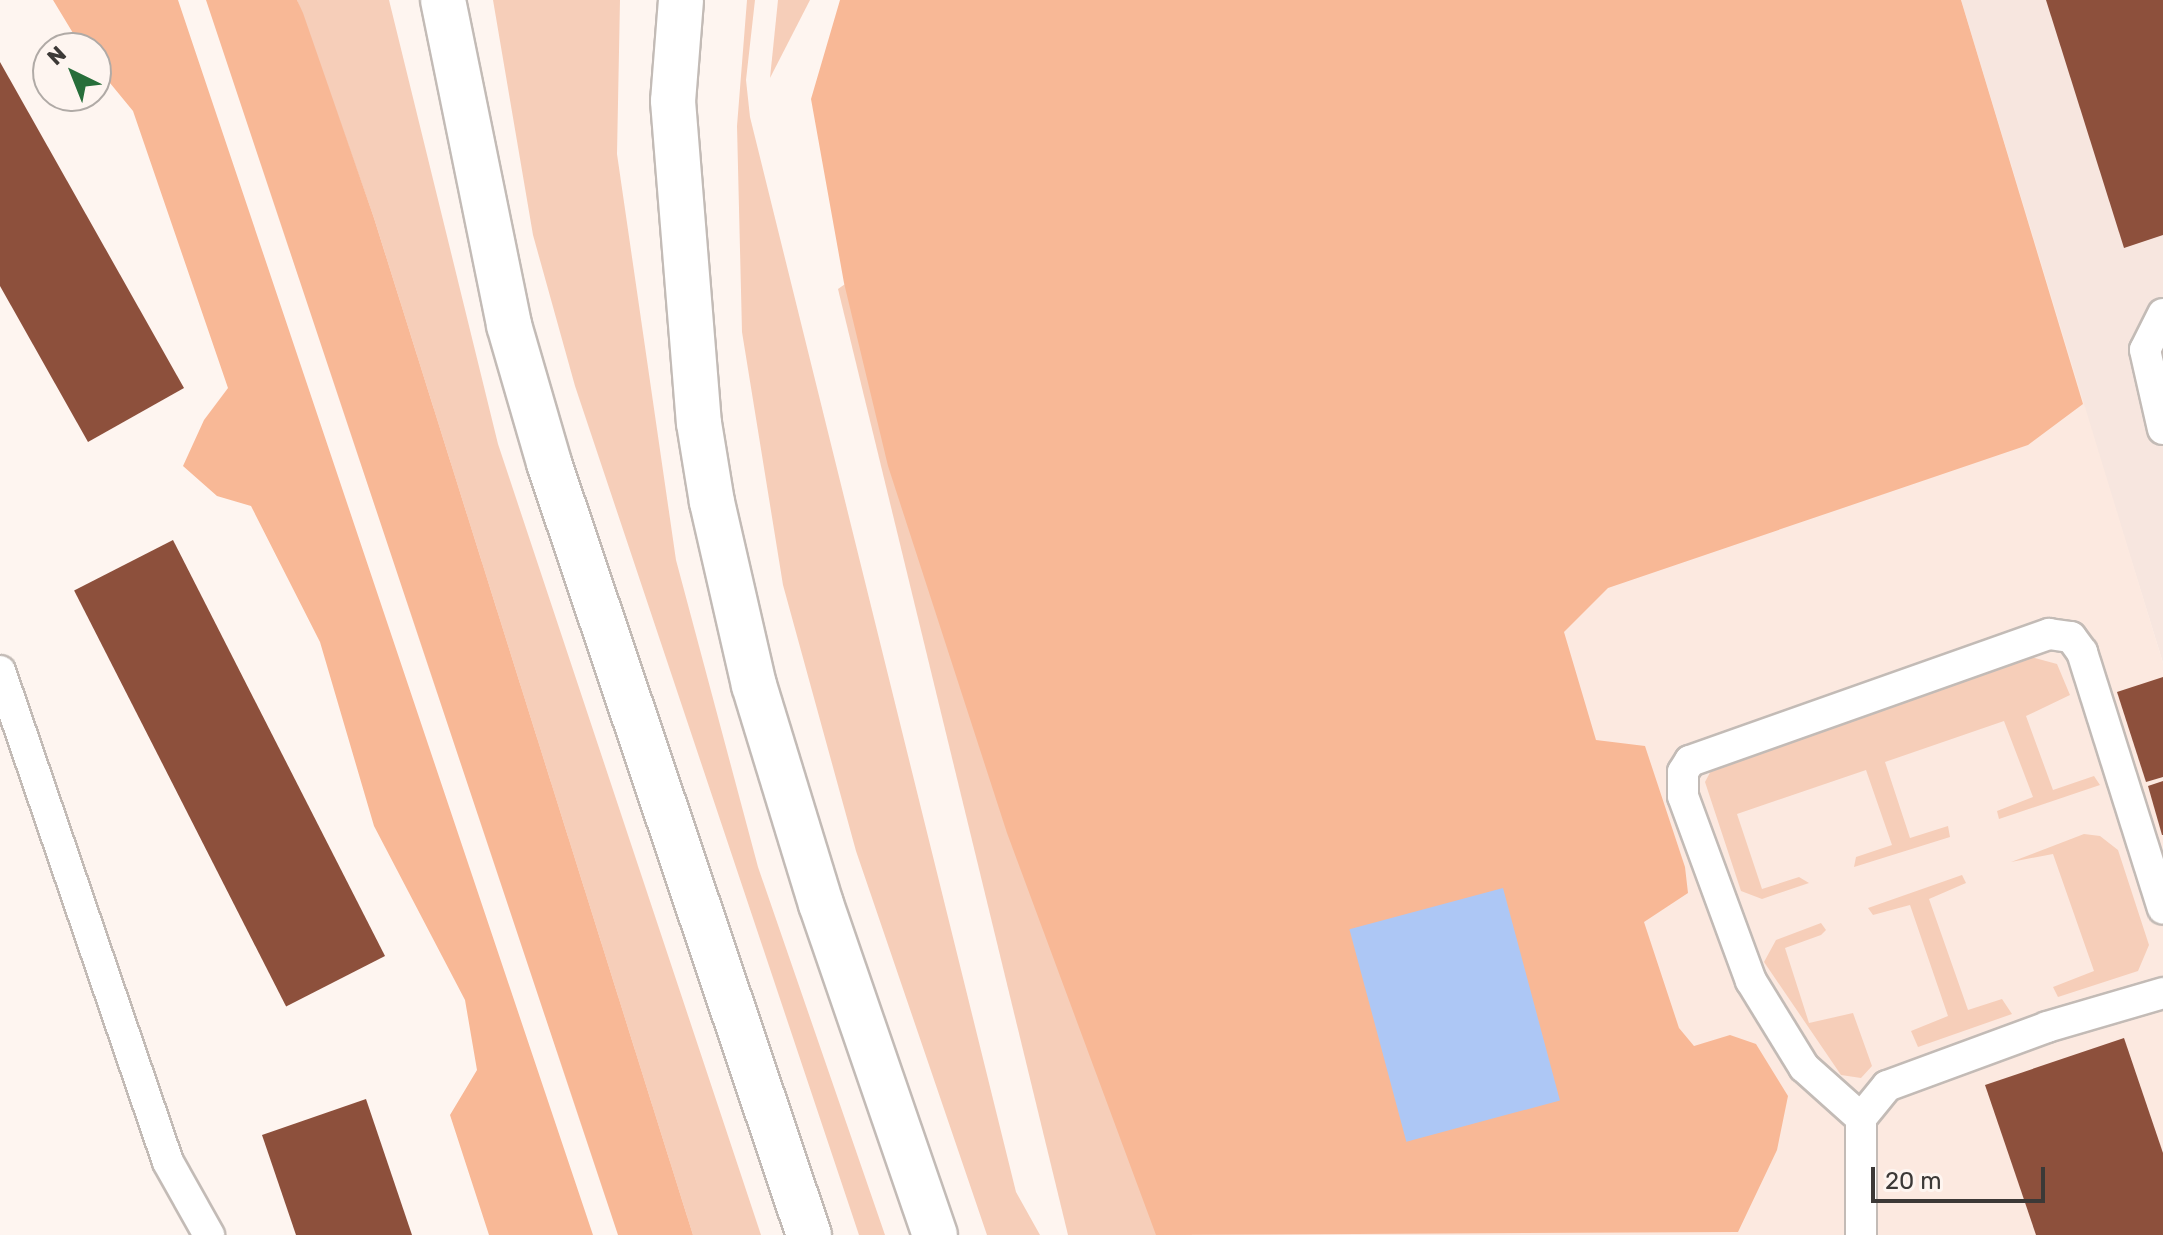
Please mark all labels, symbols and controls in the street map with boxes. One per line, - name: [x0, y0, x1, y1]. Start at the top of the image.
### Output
- north arrow: [32, 32, 112, 112]
- text: N: [42, 40, 72, 71]
- scale bar: [1875, 1151, 2049, 1201]
- text: 20 m: [1885, 1167, 1942, 1195]

